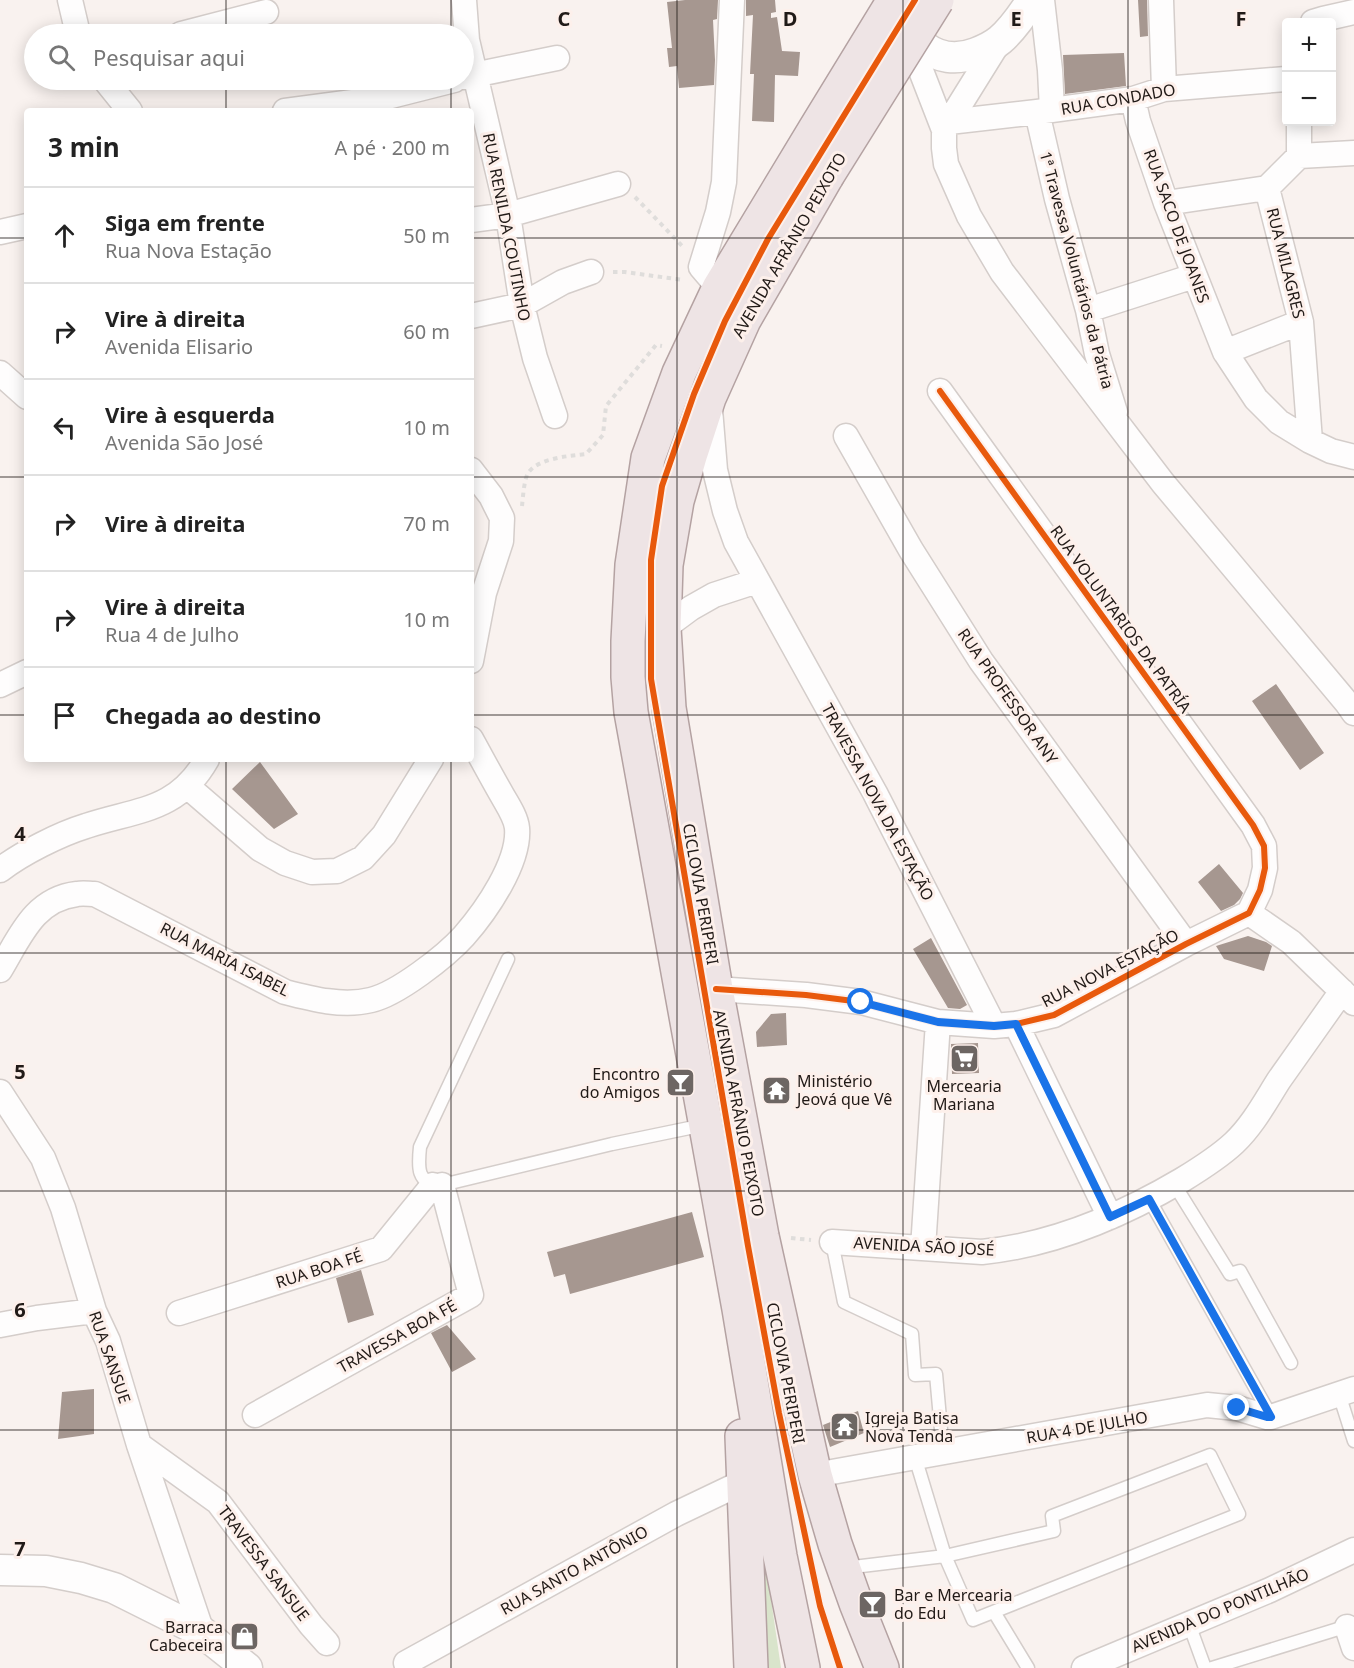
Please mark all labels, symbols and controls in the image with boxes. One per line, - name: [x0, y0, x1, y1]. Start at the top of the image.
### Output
- text: C: [558, 5, 571, 32]
- text: D: [783, 5, 797, 32]
- text: E: [1010, 5, 1022, 32]
- text: F: [1236, 5, 1246, 32]
- map controls: [1282, 18, 1336, 126]
- button: +: [1282, 18, 1336, 72]
- search box: [24, 24, 474, 90]
- icon: search: [45, 41, 78, 74]
- text: Pesquisar aqui: [93, 42, 245, 72]
- button: −: [1282, 72, 1336, 126]
- street label: RUA CONDADO: [1059, 78, 1177, 120]
- text: 3 min: [48, 129, 120, 165]
- street label: RUA RENILDA COUTINHO: [478, 131, 536, 323]
- text: A pé · 200 m: [334, 134, 450, 161]
- street label: RUA SACO DE JOANES: [1139, 146, 1215, 306]
- street label: AVENIDA AFRÂNIO PEIXOTO: [727, 148, 851, 342]
- street label: 1ª Travessa Voluntários da Pátria: [1035, 149, 1119, 391]
- street label: RUA MILAGRES: [1262, 205, 1310, 321]
- text: Siga em frente: [105, 207, 265, 237]
- icon: ahead: [48, 219, 81, 252]
- text: 50 m: [403, 222, 450, 249]
- text: Rua Nova Estação: [105, 237, 272, 264]
- text: Vire à direita: [105, 303, 245, 333]
- icon: right: [48, 315, 81, 348]
- text: 60 m: [403, 318, 450, 345]
- text: Avenida Elisario: [105, 333, 253, 360]
- text: Vire à esquerda: [105, 399, 275, 429]
- icon: left: [48, 411, 81, 444]
- text: 10 m: [403, 414, 450, 441]
- text: Avenida São José: [105, 429, 263, 456]
- icon: right: [48, 507, 81, 540]
- text: Vire à direita: [105, 508, 245, 538]
- text: 70 m: [403, 510, 450, 537]
- street label: RUA VOLUNTARIOS DA PATRÍA: [1045, 521, 1197, 718]
- text: Vire à direita: [105, 591, 245, 621]
- icon: right: [48, 603, 81, 636]
- text: 10 m: [403, 606, 450, 633]
- text: Rua 4 de Julho: [105, 621, 239, 648]
- street label: RUA PROFESSOR ANY: [953, 624, 1064, 769]
- icon: arrive: [48, 699, 81, 732]
- text: Chegada ao destino: [105, 700, 321, 730]
- street label: TRAVESSA NOVA DA ESTAÇÃO: [817, 700, 939, 904]
- text: 4: [14, 820, 26, 847]
- street label: CICLOVIA PERIPERI: [678, 821, 724, 967]
- street label: RUA MARIA ISABEL: [157, 917, 293, 1001]
- street label: RUA NOVA ESTAÇÃO: [1037, 924, 1183, 1012]
- route start: [847, 988, 873, 1014]
- street label: AVENIDA AFRÂNIO PEIXOTO: [708, 1008, 770, 1218]
- supermarket icon: Mercearia Mariana: [948, 1042, 980, 1074]
- text: 5: [14, 1058, 26, 1085]
- place label: Encontro do Amigos: [580, 1063, 660, 1103]
- bar icon: Encontro do Amigos: [665, 1067, 697, 1099]
- place label: Ministério Jeová que Vê: [795, 1070, 892, 1110]
- temple icon: Ministério Jeová que Vê: [760, 1074, 792, 1106]
- place label: Mercearia Mariana: [926, 1075, 1002, 1115]
- street label: AVENIDA SÃO JOSÉ: [853, 1231, 995, 1261]
- street label: RUA BOA FÉ: [273, 1245, 365, 1293]
- street label: TRAVESSA BOA FÉ: [333, 1294, 461, 1378]
- text: 6: [14, 1296, 26, 1323]
- street label: CICLOVIA PERIPERI: [762, 1301, 810, 1445]
- street label: RUA SANSUE: [84, 1308, 136, 1406]
- route end: [1223, 1394, 1249, 1420]
- street label: RUA 4 DE JULHO: [1025, 1406, 1149, 1448]
- place label: Igreja Batisa Nova Tenda: [865, 1407, 959, 1447]
- temple icon: Igreja Batisa Nova Tenda: [828, 1411, 860, 1443]
- street label: TRAVESSA SANSUE: [213, 1501, 315, 1625]
- street label: RUA SANTO ANTÔNIO: [496, 1520, 652, 1620]
- text: 7: [14, 1535, 26, 1562]
- street label: AVENIDA DO PONTILHÃO: [1128, 1563, 1312, 1657]
- place label: Bar e Mercearia do Edu: [894, 1584, 1013, 1624]
- bar icon: Bar e Mercearia do Edu: [857, 1588, 889, 1620]
- place label: Barraca Cabeceira: [149, 1616, 223, 1656]
- shop icon: Barraca Cabeceira: [228, 1620, 260, 1652]

